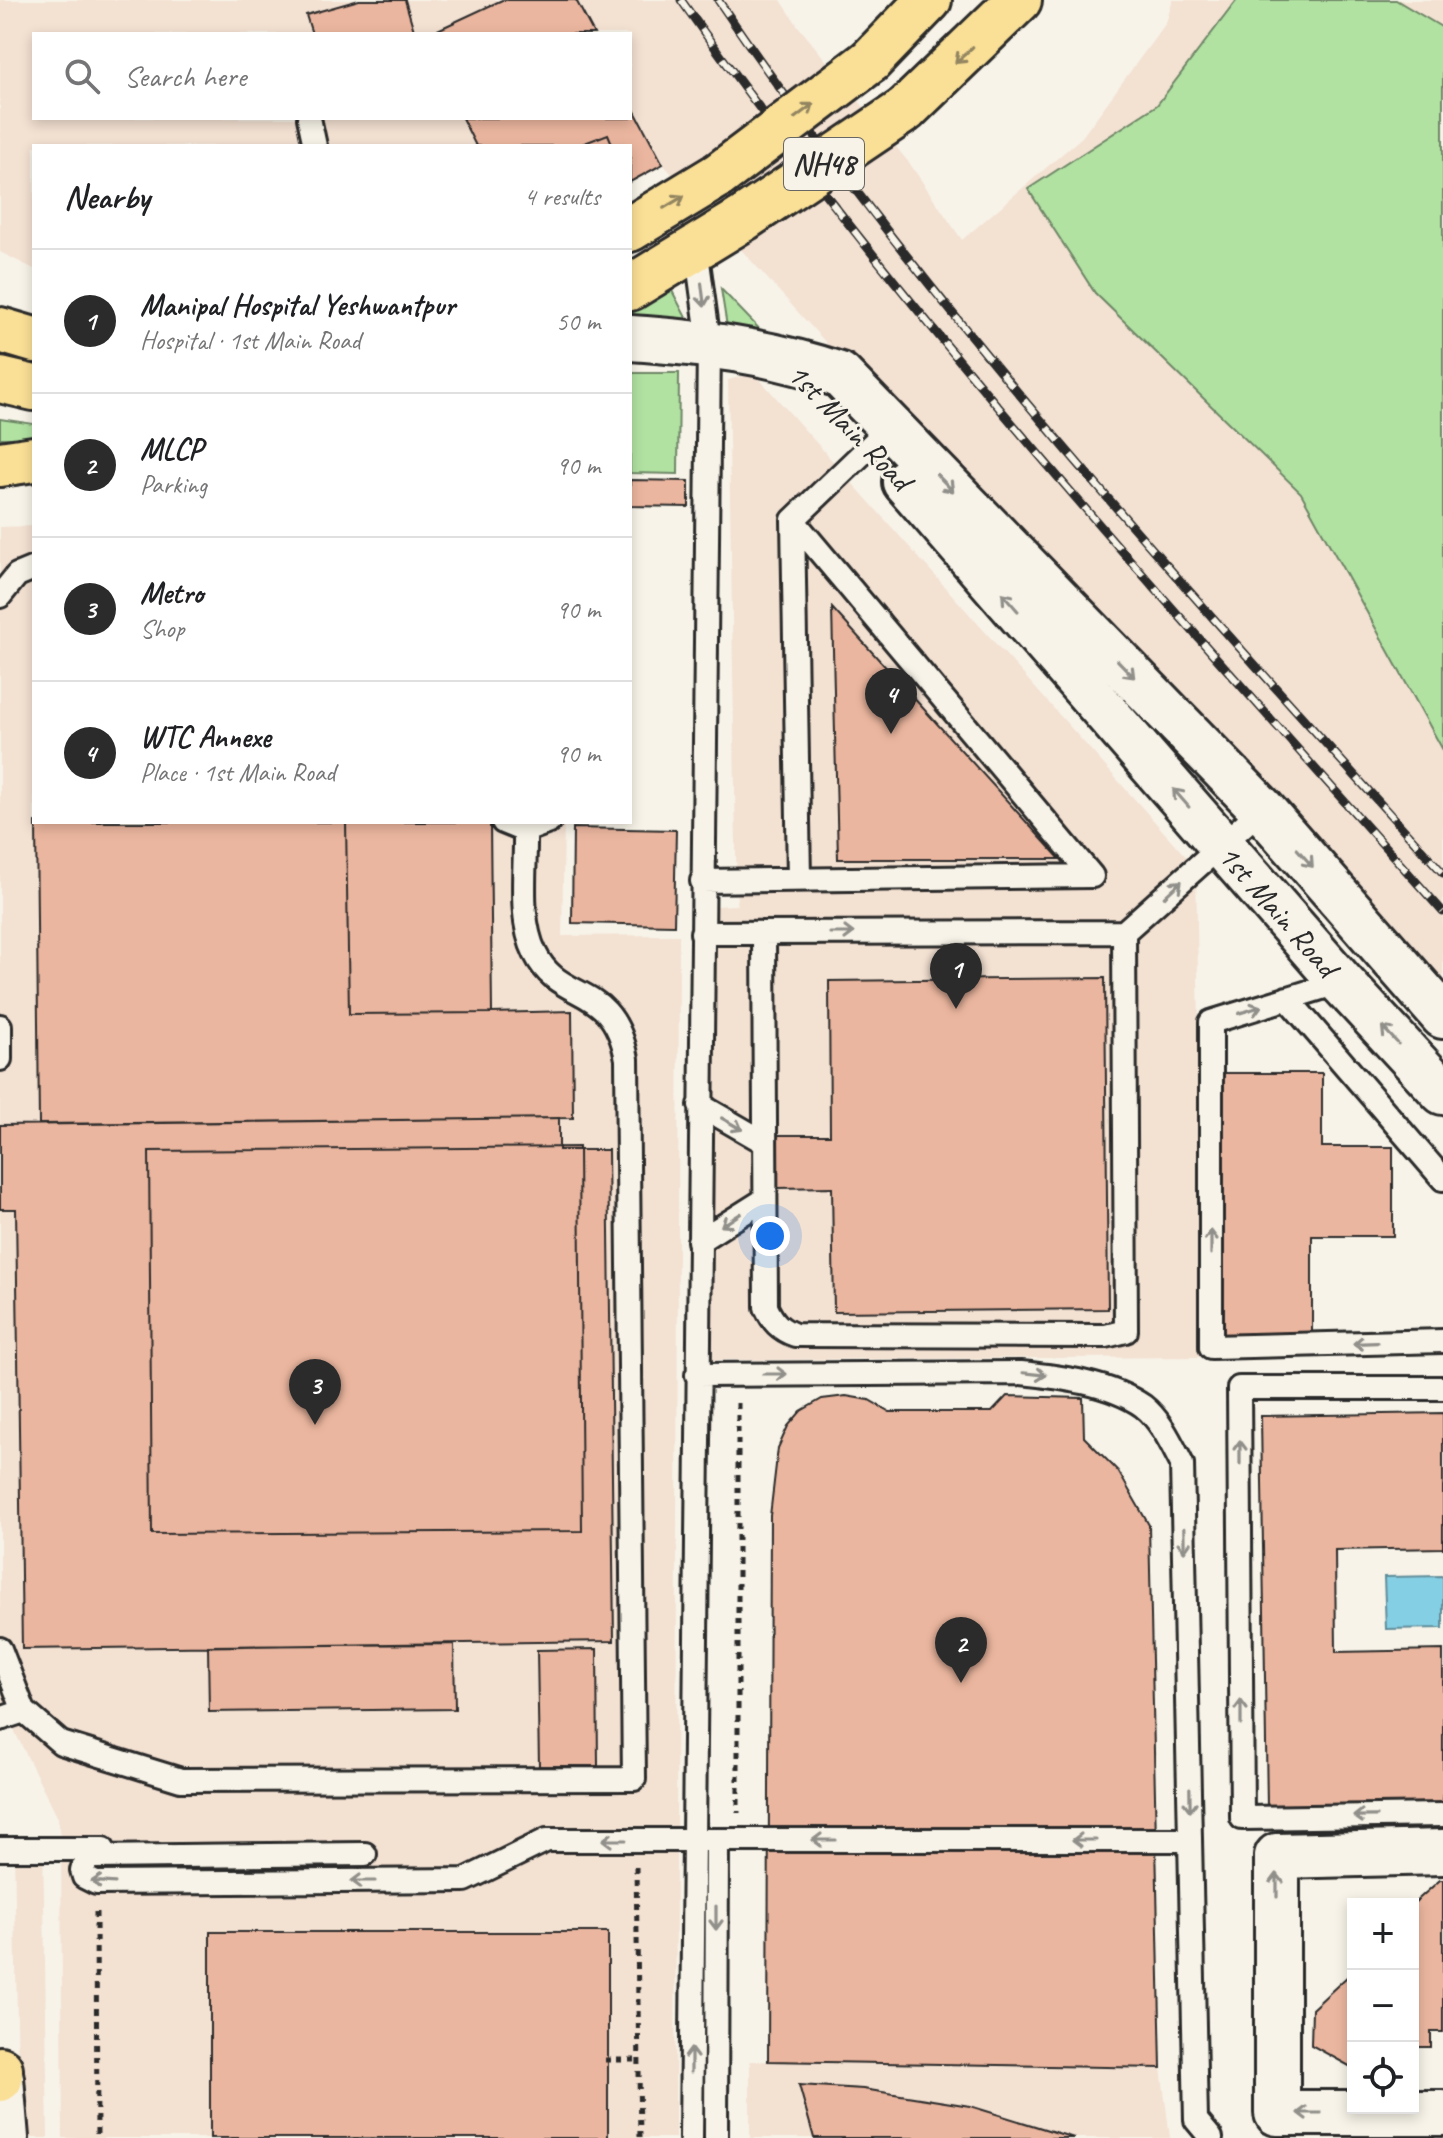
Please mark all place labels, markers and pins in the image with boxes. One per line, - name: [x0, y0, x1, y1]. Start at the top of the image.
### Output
- pin: 4: [865, 668, 917, 734]
- pin: 1: [930, 943, 982, 1009]
- pin: 3: [289, 1359, 341, 1425]
- pin: 2: [935, 1617, 987, 1683]

